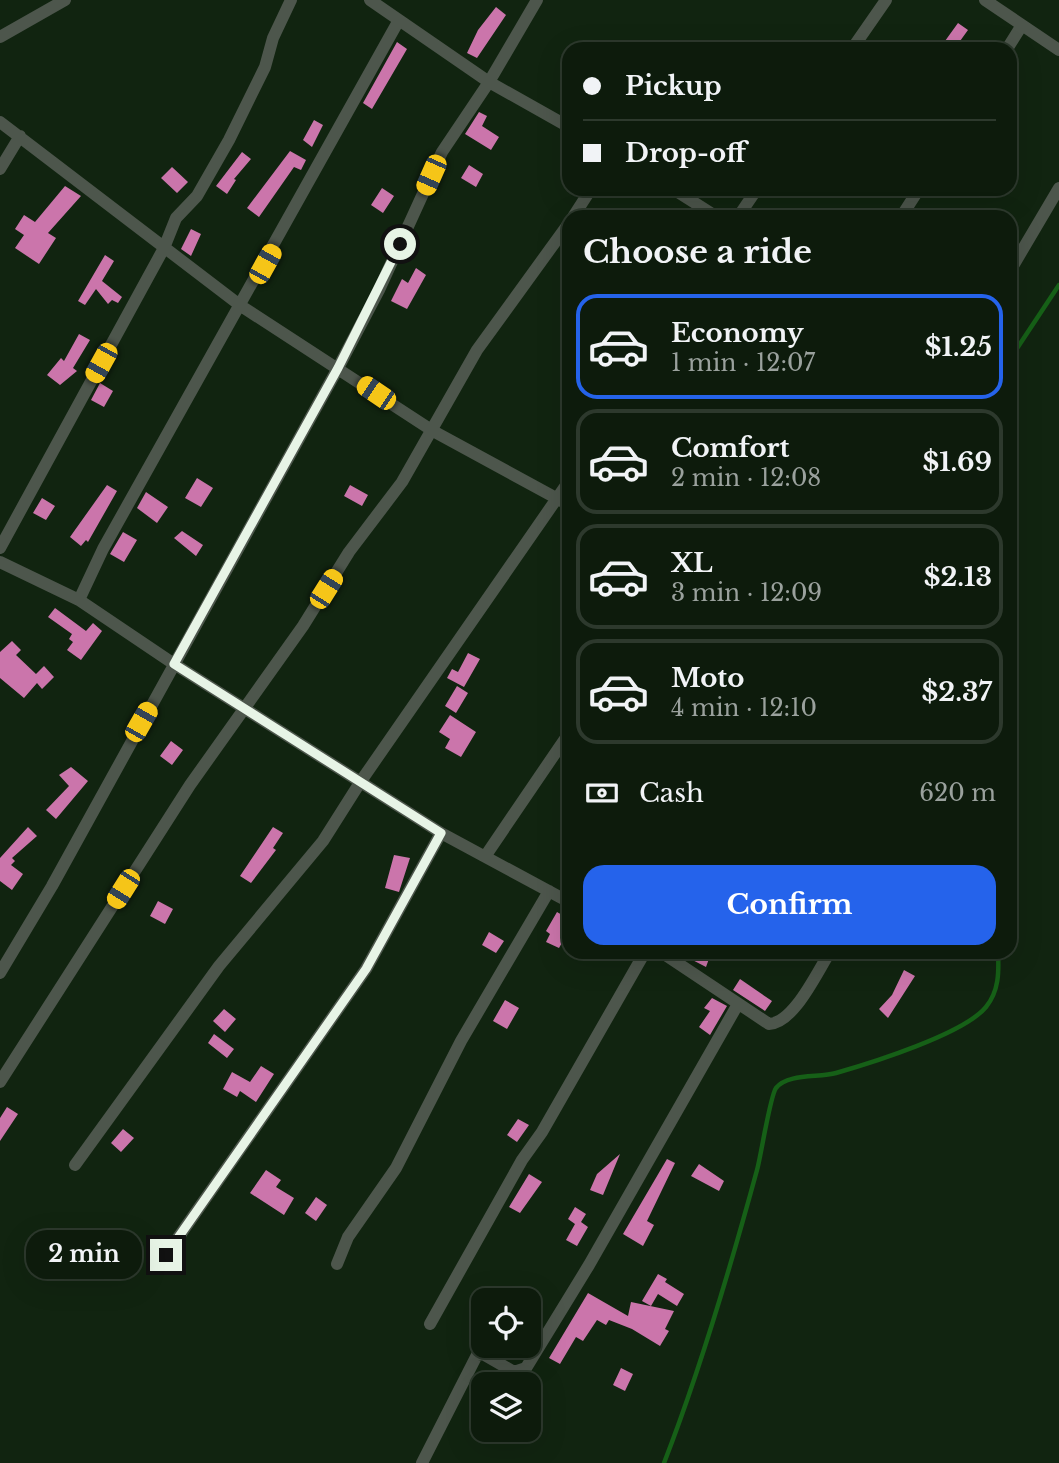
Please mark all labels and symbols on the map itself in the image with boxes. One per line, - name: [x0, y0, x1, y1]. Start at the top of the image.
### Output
- car: [413, 152, 450, 198]
- route start: [384, 228, 416, 260]
- car: [246, 241, 285, 287]
- car: [82, 340, 121, 386]
- car: [353, 373, 400, 413]
- car: [306, 566, 347, 612]
- car: [122, 699, 161, 745]
- car: [103, 866, 144, 912]
- callout: 2 min: [26, 1230, 142, 1280]
- route end: [150, 1239, 182, 1271]

